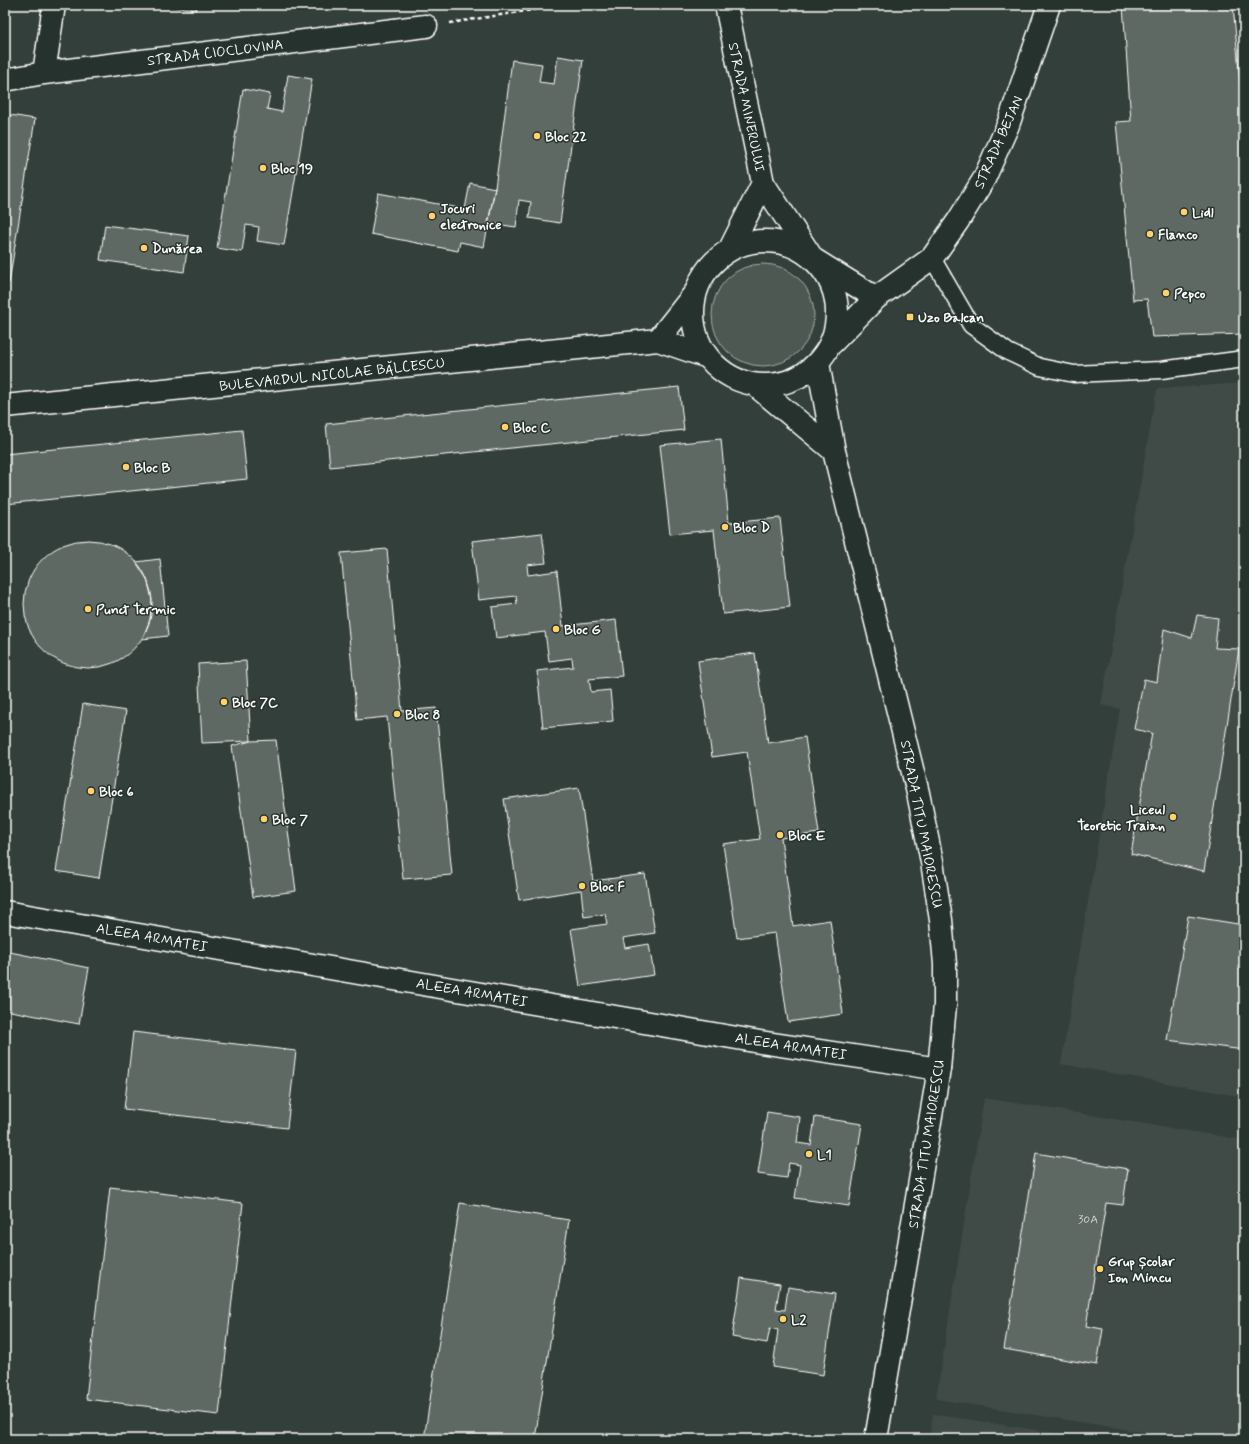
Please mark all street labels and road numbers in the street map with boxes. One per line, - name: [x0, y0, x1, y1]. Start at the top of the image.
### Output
- street label: STRADA CIOCLOVINA: [146, 36, 284, 70]
- street label: STRADA MINERULUI: [723, 41, 769, 174]
- street label: STRADA BEJAN: [970, 93, 1027, 192]
- street label: BULEVARDUL NICOLAE BĂLCESCU: [218, 354, 446, 396]
- street label: STRADA TITU MAIORESCU: [896, 739, 946, 910]
- street label: ALEEA ARMATEI: [95, 919, 209, 957]
- street label: ALEEA ARMATEI: [415, 974, 529, 1012]
- street label: ALEEA ARMATEI: [734, 1029, 848, 1065]
- street label: STRADA TITU MAIORESCU: [905, 1058, 949, 1230]

